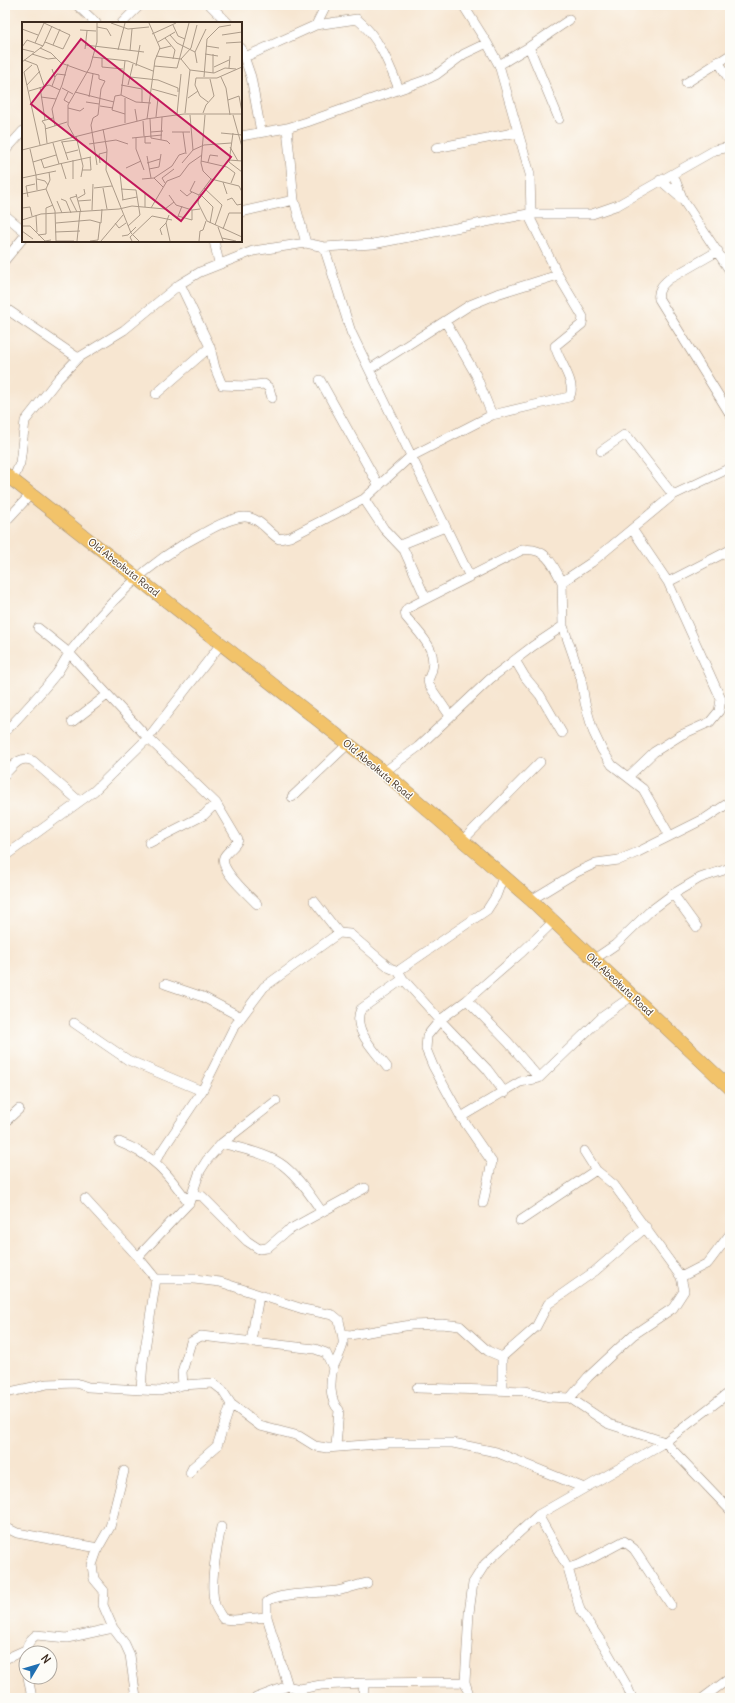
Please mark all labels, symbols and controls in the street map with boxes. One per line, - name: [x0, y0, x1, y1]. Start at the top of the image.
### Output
- inset map: [22, 22, 242, 242]
- street label: Old Abeokuta Road: [85, 535, 162, 599]
- street label: Old Abeokuta Road: [340, 736, 415, 802]
- street label: Old Abeokuta Road: [583, 950, 656, 1019]
- north arrow: [18, 1645, 58, 1685]
- text: N: [38, 1652, 54, 1666]

